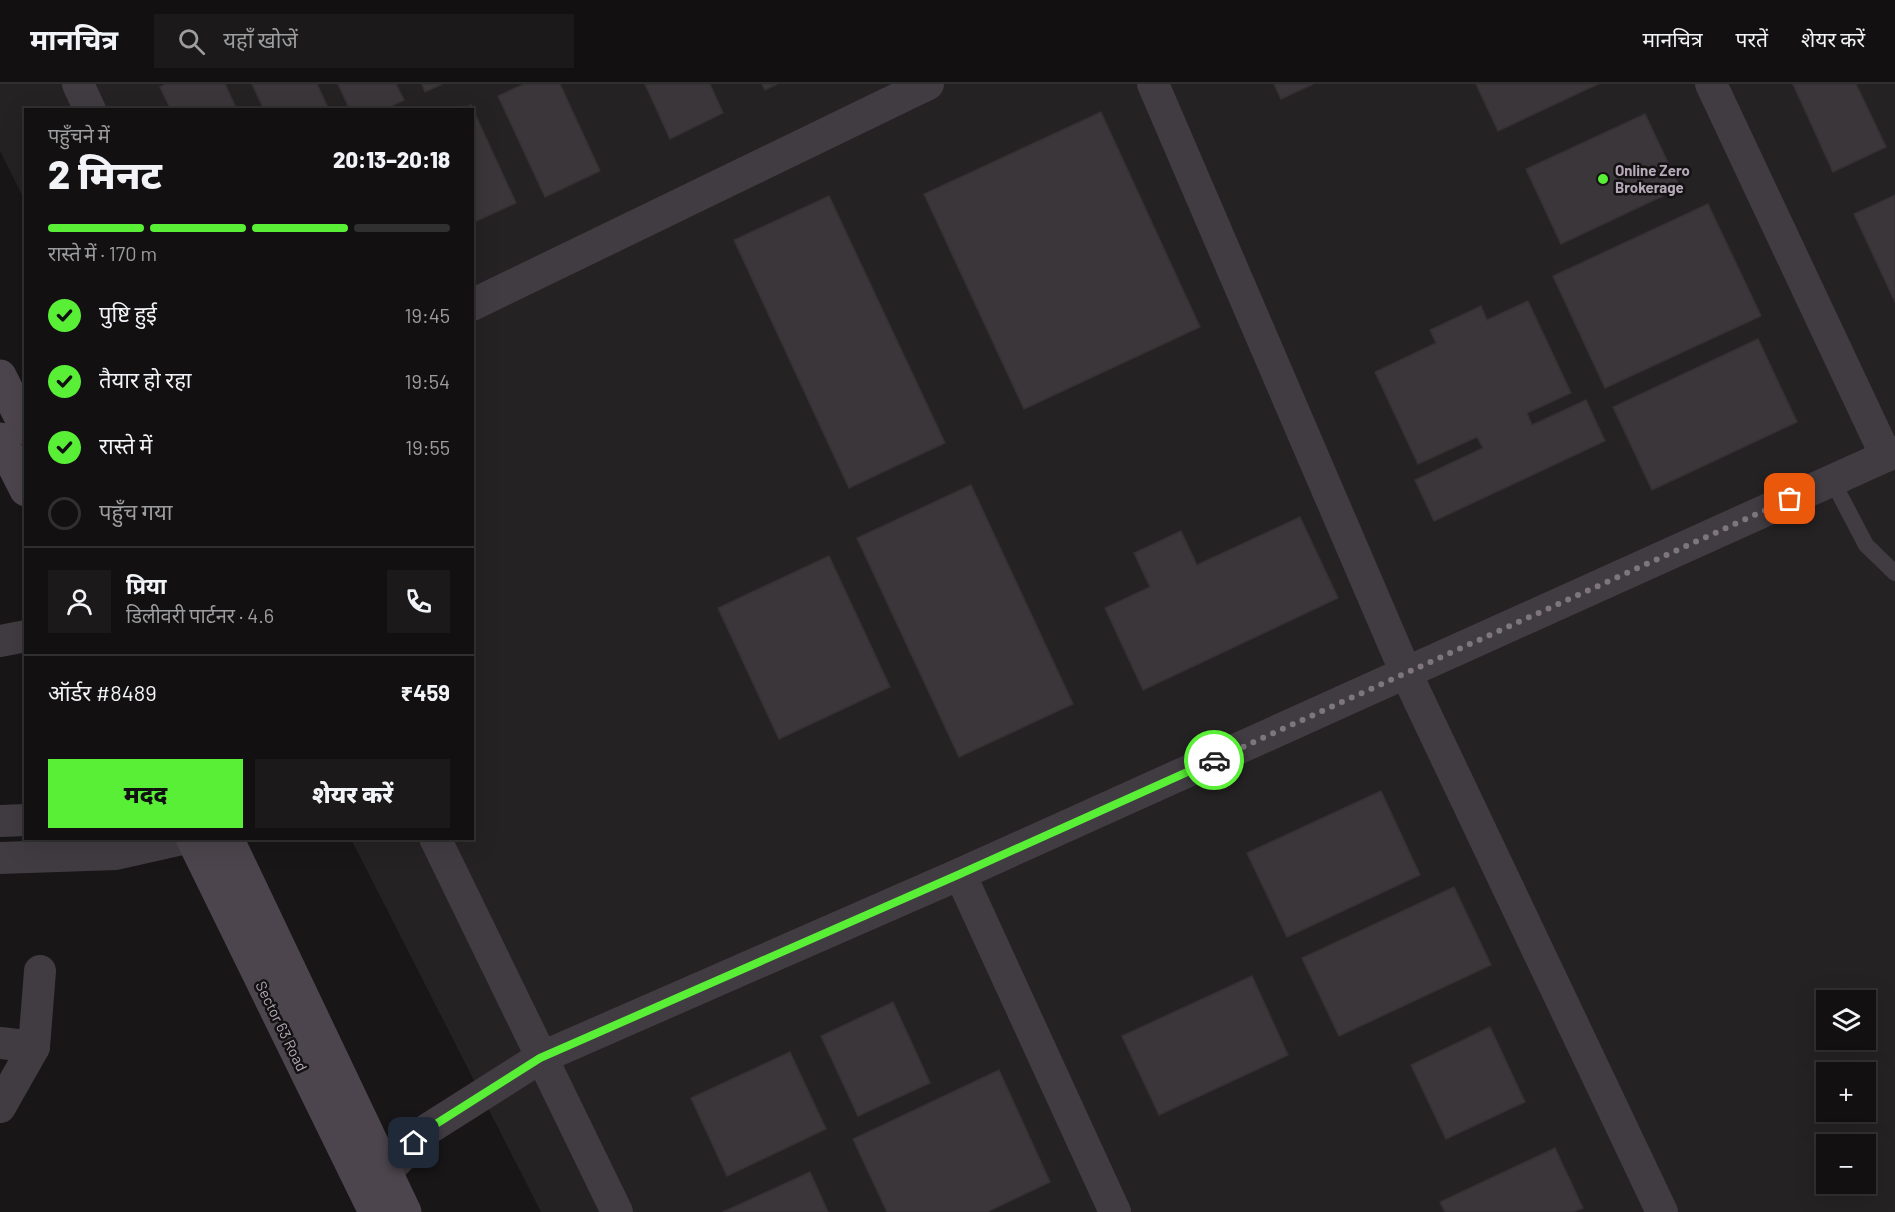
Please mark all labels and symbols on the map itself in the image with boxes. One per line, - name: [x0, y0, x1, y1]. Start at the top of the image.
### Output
- place label: Online Zero Brokerage: [1615, 161, 1690, 196]
- marker: Online Zero Brokerage: [1596, 172, 1610, 186]
- pin: [1764, 473, 1815, 524]
- courier: [1184, 730, 1244, 790]
- street label: Sector 63 Road: [252, 978, 312, 1074]
- pin: [388, 1117, 439, 1168]

